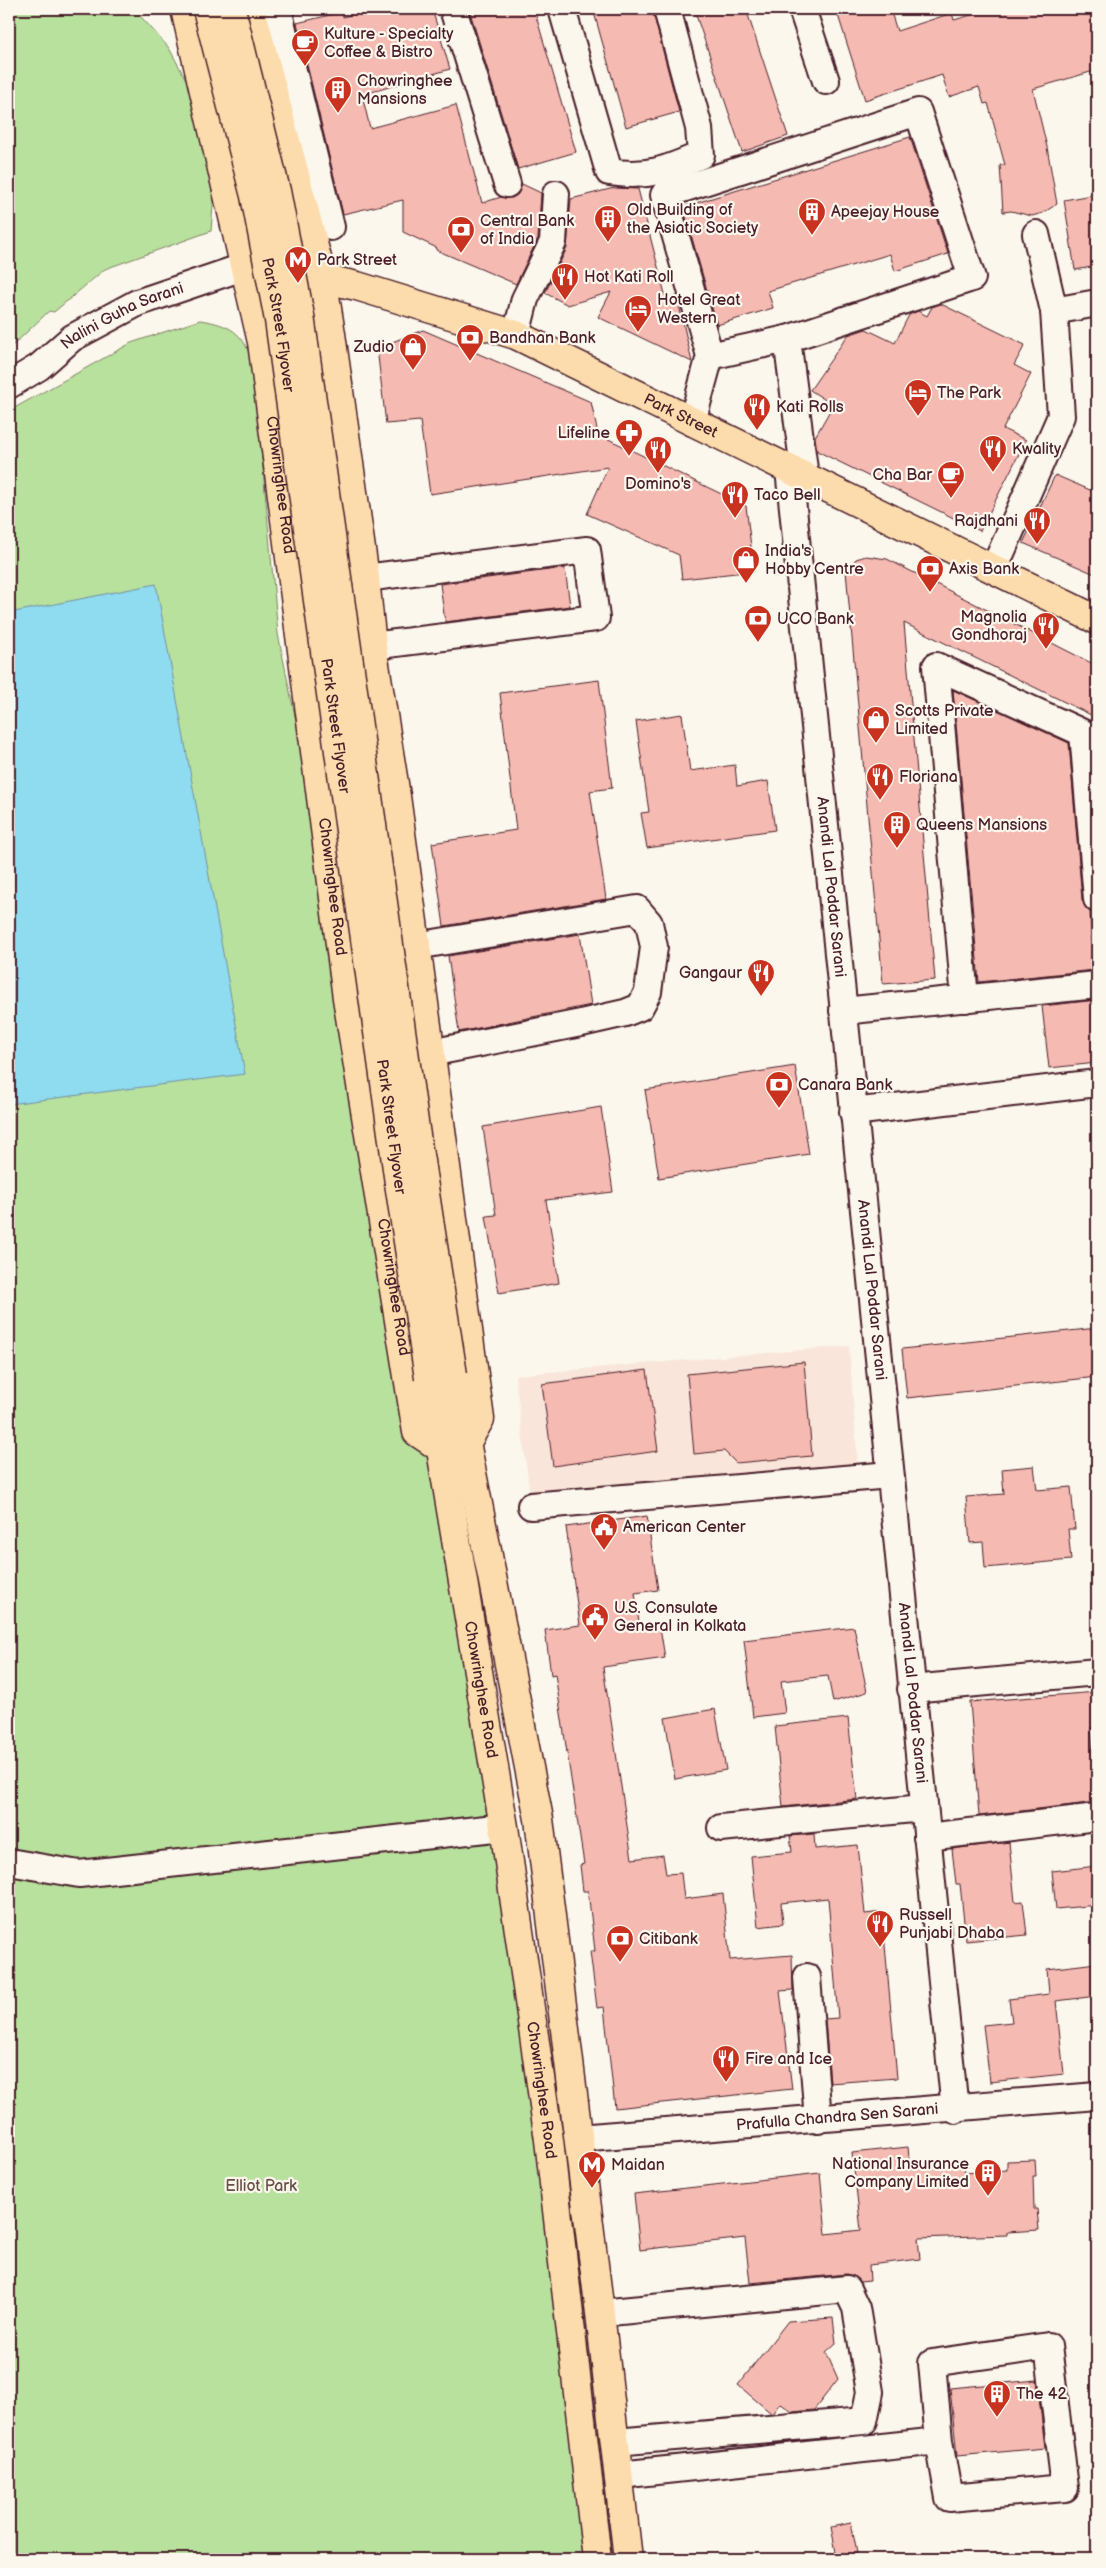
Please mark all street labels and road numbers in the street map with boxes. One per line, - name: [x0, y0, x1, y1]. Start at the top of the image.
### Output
- street label: Park Street Flyover: [258, 256, 298, 394]
- street label: Nalini Guha Sarani: [57, 278, 186, 353]
- street label: Park Street: [641, 390, 721, 442]
- street label: Chowringhee Road: [262, 415, 299, 555]
- street label: Park Street Flyover: [317, 657, 354, 795]
- street label: Anandi Lal Poddar Sarani: [813, 796, 850, 978]
- street label: Chowringhee Road: [314, 817, 351, 957]
- street label: Park Street Flyover: [372, 1058, 410, 1196]
- street label: Anandi Lal Poddar Sarani: [853, 1198, 891, 1381]
- street label: Chowringhee Road: [373, 1217, 414, 1357]
- street label: Anandi Lal Poddar Sarani: [894, 1601, 931, 1784]
- street label: Chowringhee Road: [460, 1620, 502, 1760]
- street label: Chowringhee Road: [523, 2020, 561, 2160]
- street label: Prafulla Chandra Sen Sarani: [735, 2099, 939, 2135]

